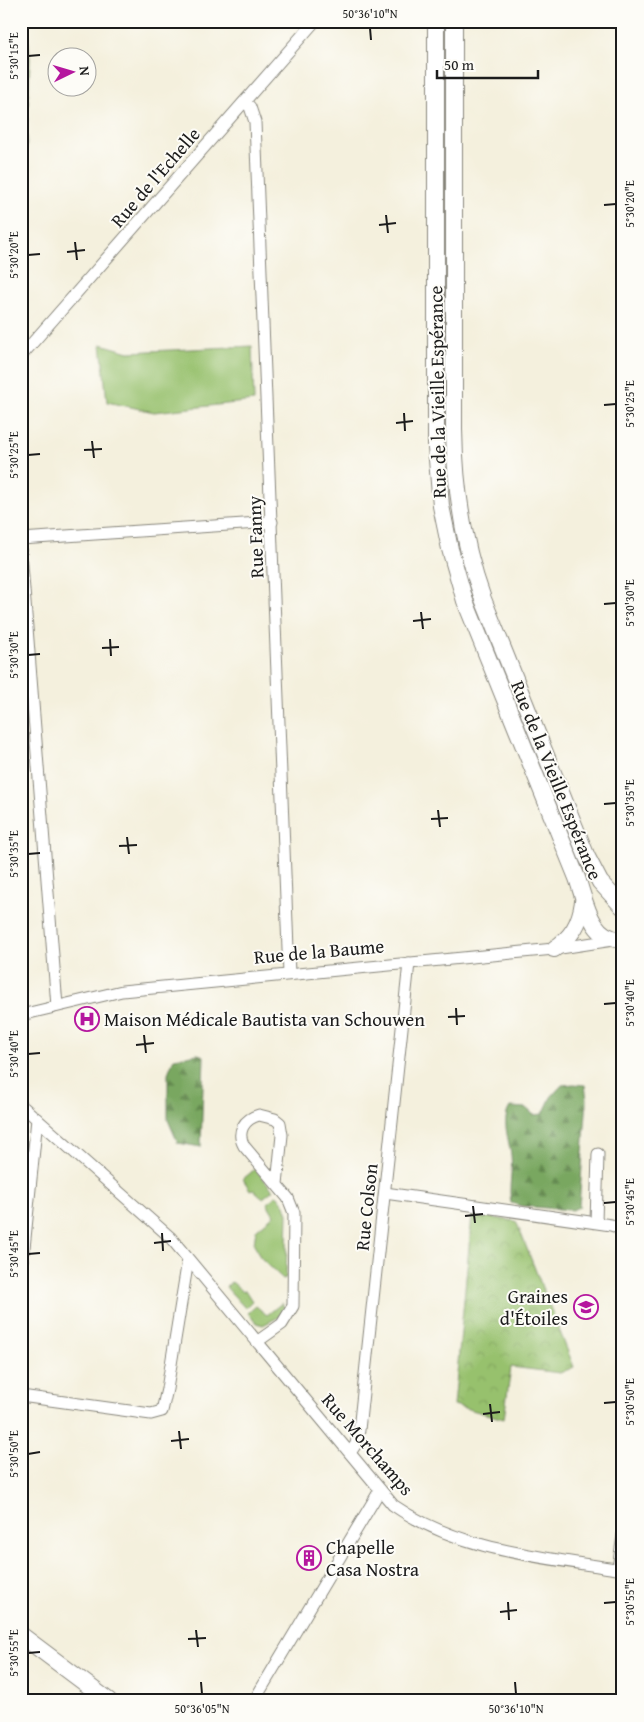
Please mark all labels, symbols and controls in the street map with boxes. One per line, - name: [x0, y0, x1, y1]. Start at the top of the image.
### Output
- text: 50°36'10"N: [342, 5, 398, 22]
- text: 5°30'15"E: [5, 32, 22, 80]
- north arrow: [48, 48, 98, 98]
- scale bar: [437, 48, 538, 80]
- text: 50 m: [444, 54, 475, 75]
- text: N: [75, 65, 95, 77]
- street label: Rue de l'Echelle: [104, 121, 207, 233]
- text: 5°30'20"E: [621, 180, 638, 228]
- text: 5°30'20"E: [5, 231, 22, 279]
- street label: Rue de la Vieille Espérance: [421, 285, 453, 499]
- text: 5°30'25"E: [621, 380, 638, 428]
- text: 5°30'25"E: [5, 431, 22, 479]
- street label: Rue Fanny: [240, 495, 270, 579]
- text: 5°30'30"E: [621, 579, 638, 627]
- text: 5°30'30"E: [5, 631, 22, 679]
- street label: Rue de la Vieille Espérance: [504, 676, 610, 884]
- text: 5°30'35"E: [621, 779, 638, 827]
- text: 5°30'35"E: [5, 830, 22, 878]
- street label: Rue de la Baume: [253, 931, 385, 971]
- text: 5°30'40"E: [621, 979, 638, 1027]
- place label: Maison Médicale Bautista van Schouwen: [104, 1005, 425, 1033]
- hospital icon: Maison Médicale Bautista van Schouwen: [74, 1006, 100, 1032]
- text: 5°30'40"E: [5, 1030, 22, 1078]
- street label: Rue Colson: [347, 1162, 385, 1252]
- text: 5°30'45"E: [621, 1178, 638, 1226]
- text: 5°30'45"E: [5, 1230, 22, 1278]
- place label: Graines d'Étoiles: [500, 1282, 568, 1332]
- school or university icon: Graines d'Étoiles: [573, 1294, 599, 1320]
- text: 5°30'50"E: [621, 1378, 638, 1426]
- street label: Rue Morchamps: [315, 1386, 421, 1502]
- text: 5°30'50"E: [5, 1430, 22, 1478]
- place label: Chapelle Casa Nostra: [326, 1533, 419, 1583]
- building icon: Chapelle Casa Nostra: [296, 1545, 322, 1571]
- text: 5°30'55"E: [621, 1578, 638, 1626]
- text: 5°30'55"E: [5, 1629, 22, 1677]
- text: 50°36'05"N: [174, 1700, 230, 1717]
- text: 50°36'10"N: [488, 1700, 544, 1717]

